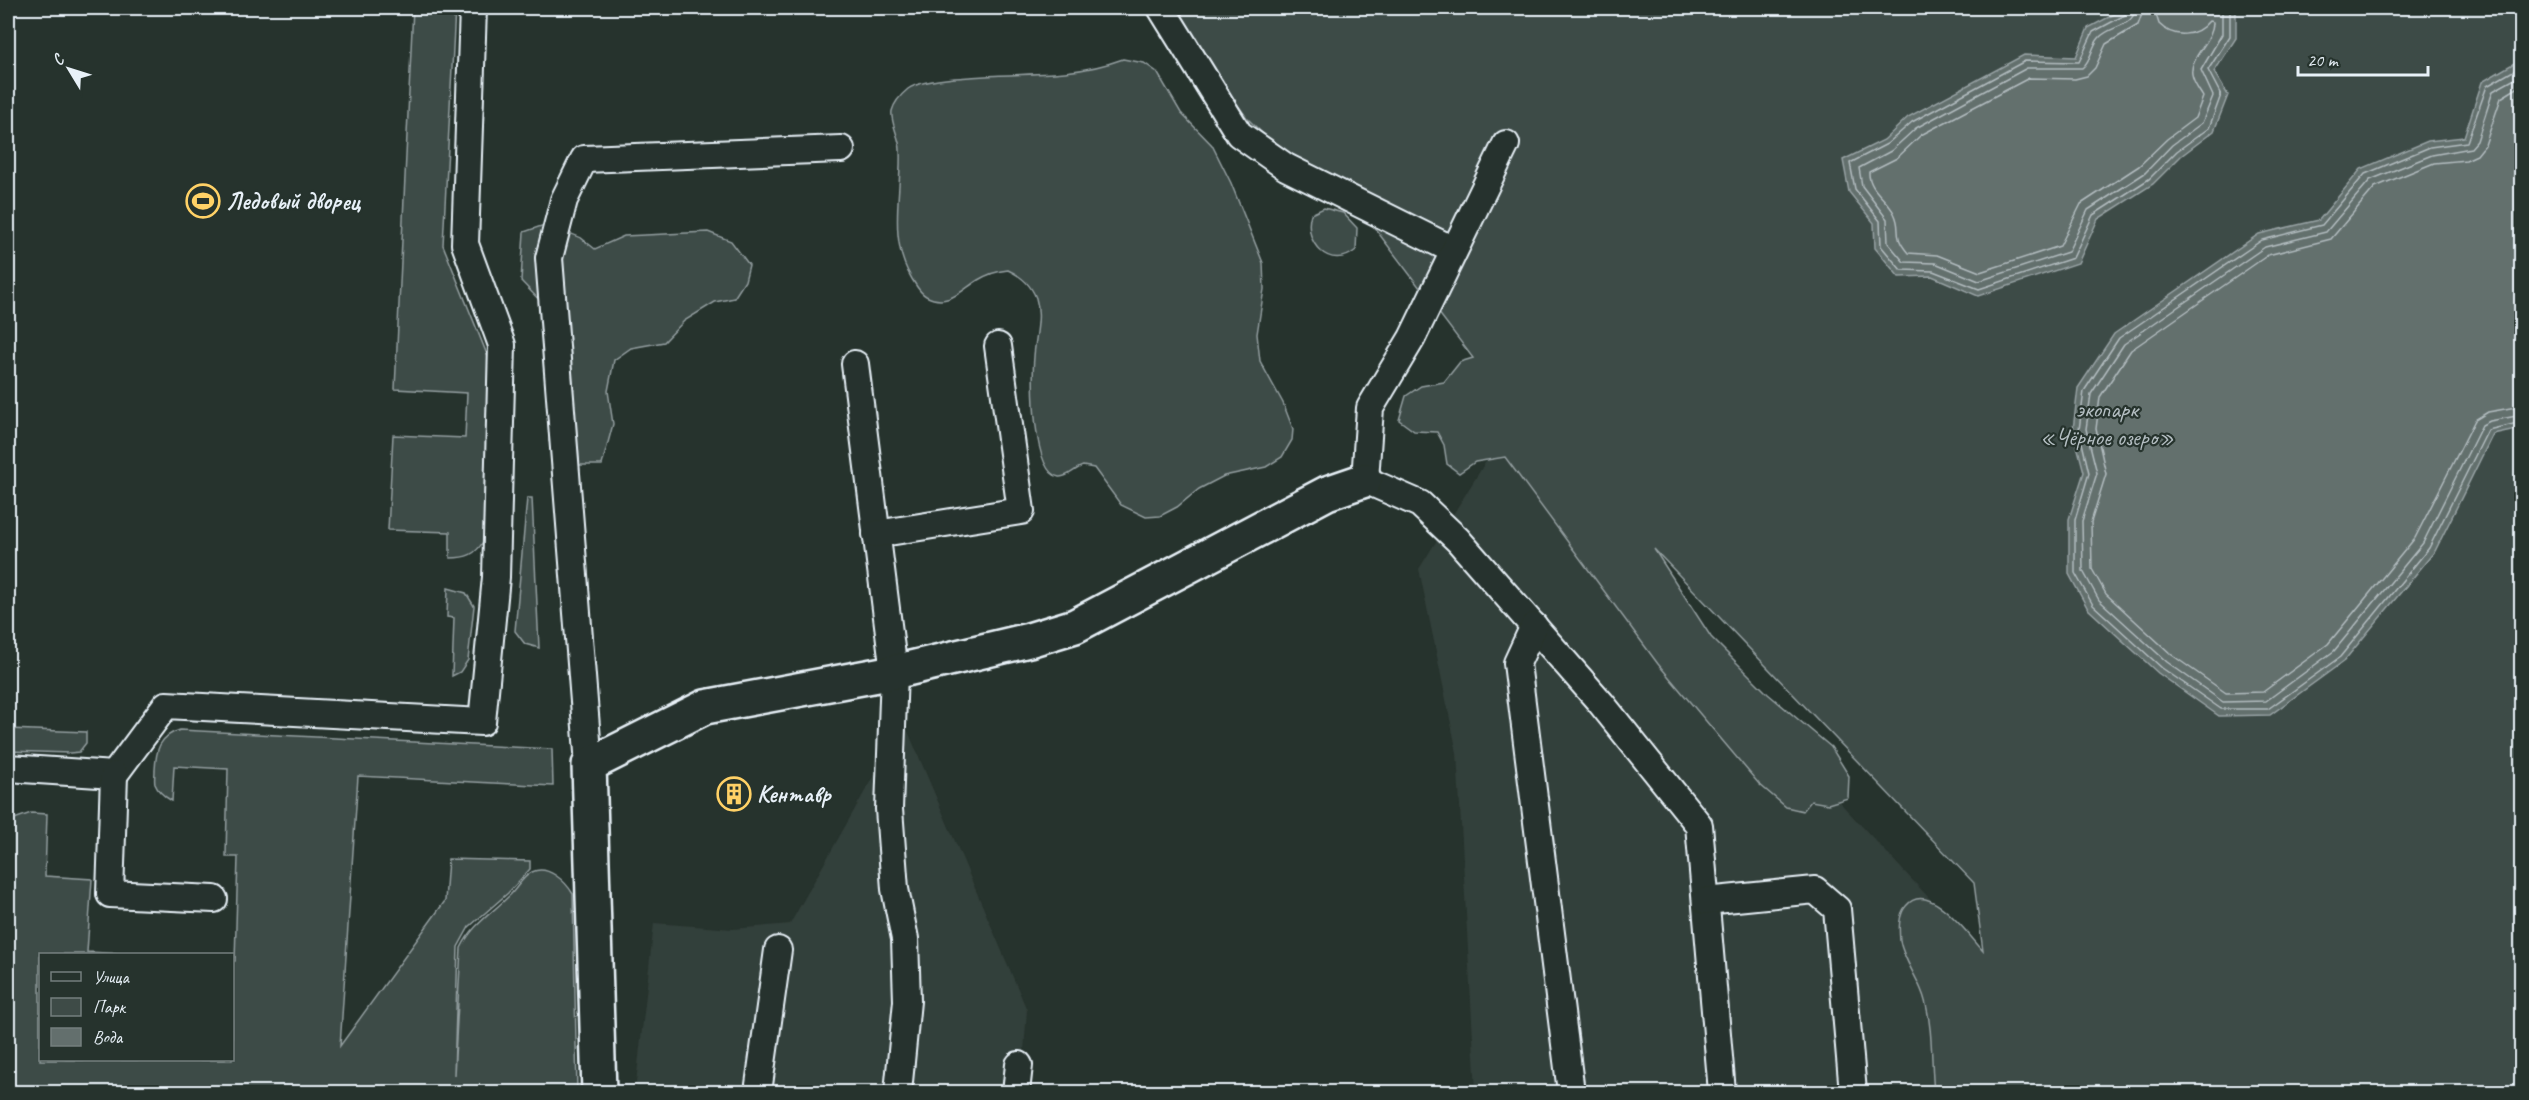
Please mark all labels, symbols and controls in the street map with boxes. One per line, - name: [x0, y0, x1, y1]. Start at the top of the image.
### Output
- north arrow: [39, 39, 99, 99]
- scale bar: [2298, 39, 2428, 77]
- text: С: [48, 49, 70, 70]
- text: 20 m: [2307, 49, 2340, 71]
- sports icon: Ледовый дворец: [185, 183, 221, 219]
- place label: Ледовый дворец: [226, 186, 362, 216]
- park label: экопарк «Чёрное озеро»: [2040, 394, 2174, 452]
- building icon: Кентавр: [716, 776, 752, 812]
- place label: Кентавр: [757, 779, 832, 809]
- legend: [39, 953, 234, 1061]
- text: Улица: [93, 966, 130, 988]
- text: Парк: [93, 996, 127, 1018]
- text: Вода: [93, 1026, 124, 1048]

